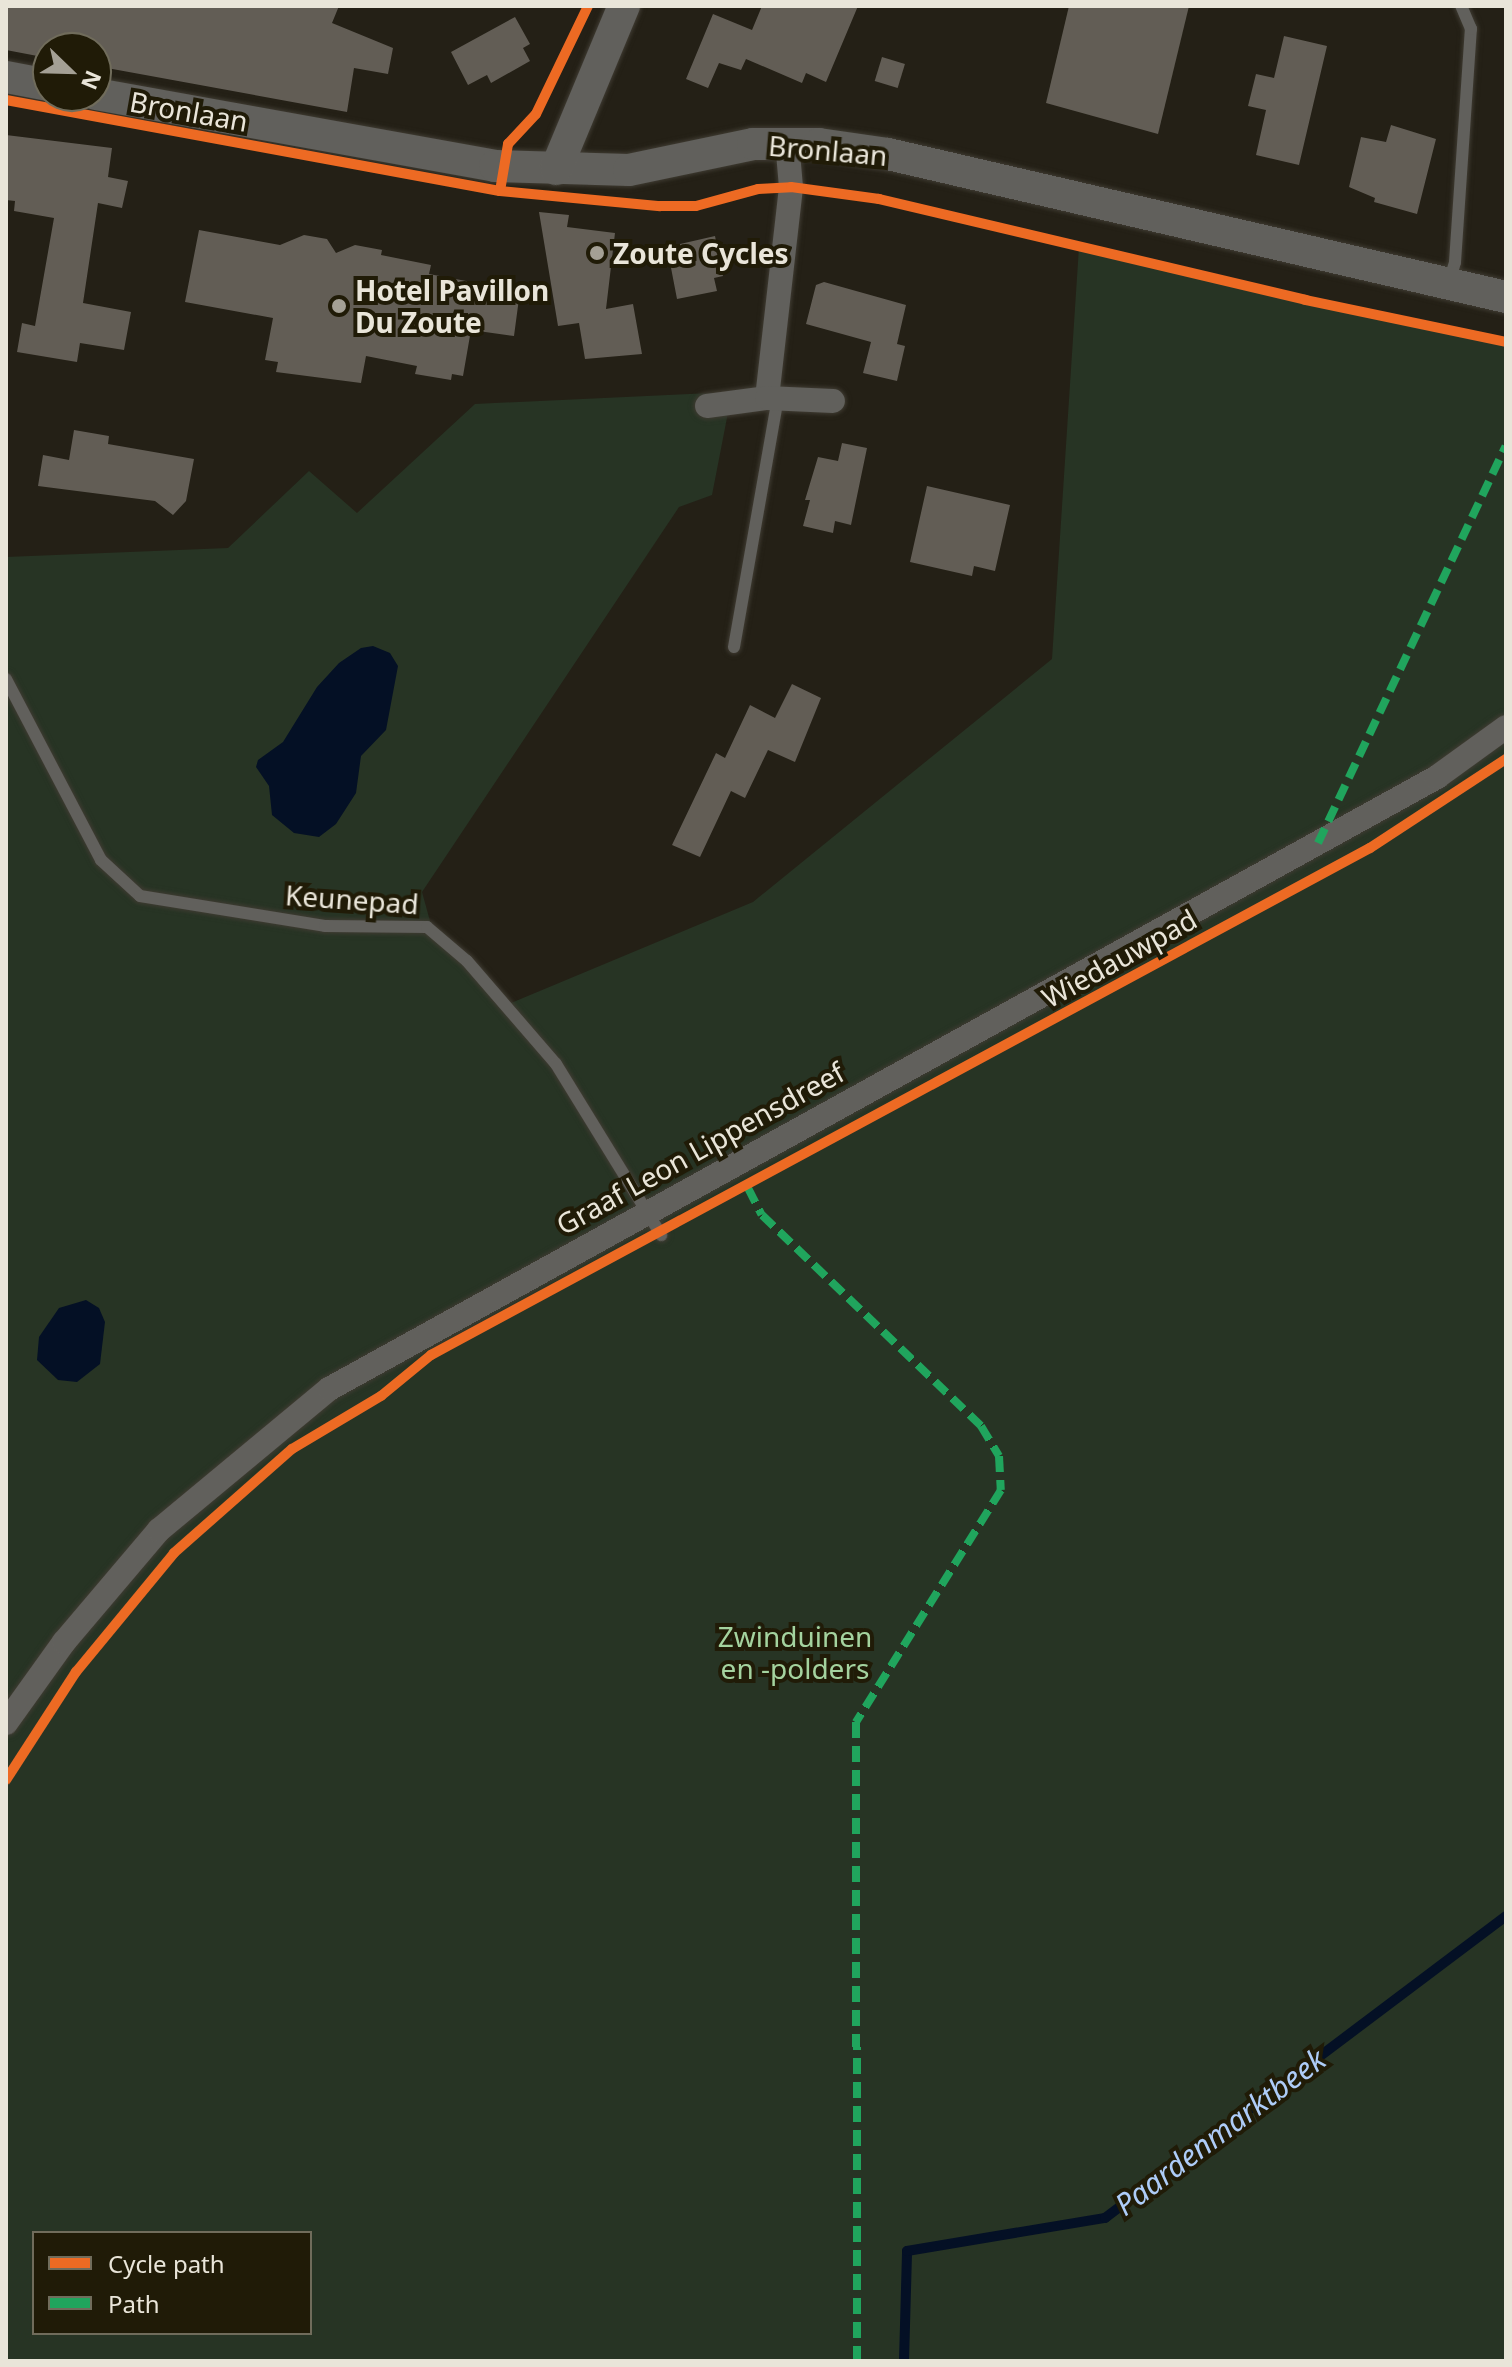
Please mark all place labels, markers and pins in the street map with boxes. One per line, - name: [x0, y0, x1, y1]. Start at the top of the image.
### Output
- place label: Zoute Cycles: [613, 236, 789, 270]
- marker: Zoute Cycles: [588, 244, 606, 262]
- place label: Hotel Pavillon Du Zoute: [355, 273, 549, 339]
- marker: Hotel Pavillon Du Zoute: [330, 297, 348, 315]

